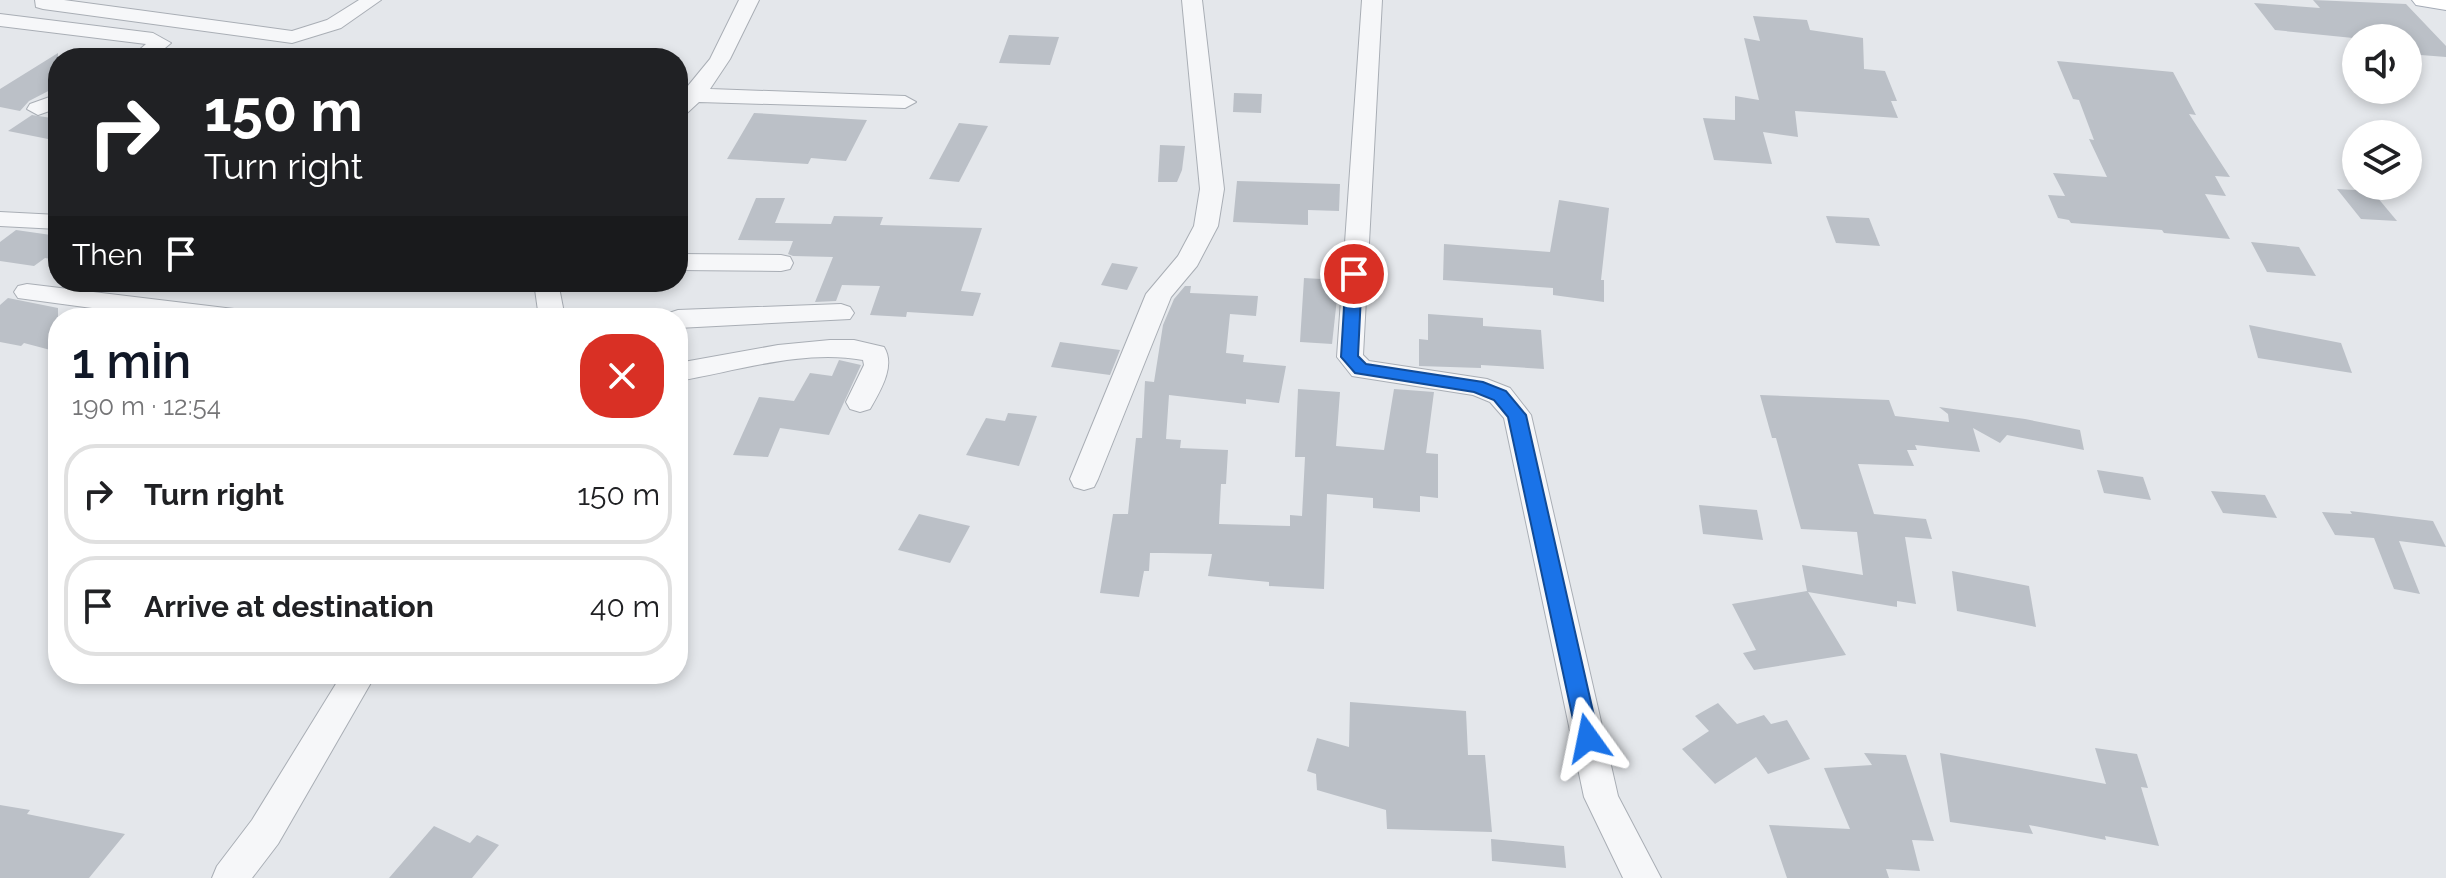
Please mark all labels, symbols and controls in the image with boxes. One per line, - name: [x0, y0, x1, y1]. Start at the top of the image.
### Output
- map controls: [2342, 24, 2422, 200]
- button: sound: [2342, 24, 2422, 104]
- text: 150 m: [204, 78, 363, 144]
- icon: right: [72, 80, 176, 184]
- button: layers: [2342, 120, 2422, 200]
- text: Turn right: [204, 145, 363, 187]
- icon: arrive: [159, 232, 203, 276]
- text: Then: [72, 237, 143, 272]
- pin: [1320, 240, 1388, 308]
- icon: arrive: [1332, 252, 1376, 296]
- text: 1 min: [72, 333, 191, 389]
- button: close: [580, 334, 664, 418]
- text: 190 m · 12:54: [72, 391, 221, 421]
- icon: right: [76, 472, 120, 516]
- text: Turn right: [144, 477, 284, 512]
- text: 150 m: [577, 477, 660, 512]
- icon: arrive: [76, 584, 120, 628]
- text: Arrive at destination: [144, 589, 434, 624]
- text: 40 m: [590, 589, 660, 624]
- position arrow: [1546, 696, 1630, 780]

